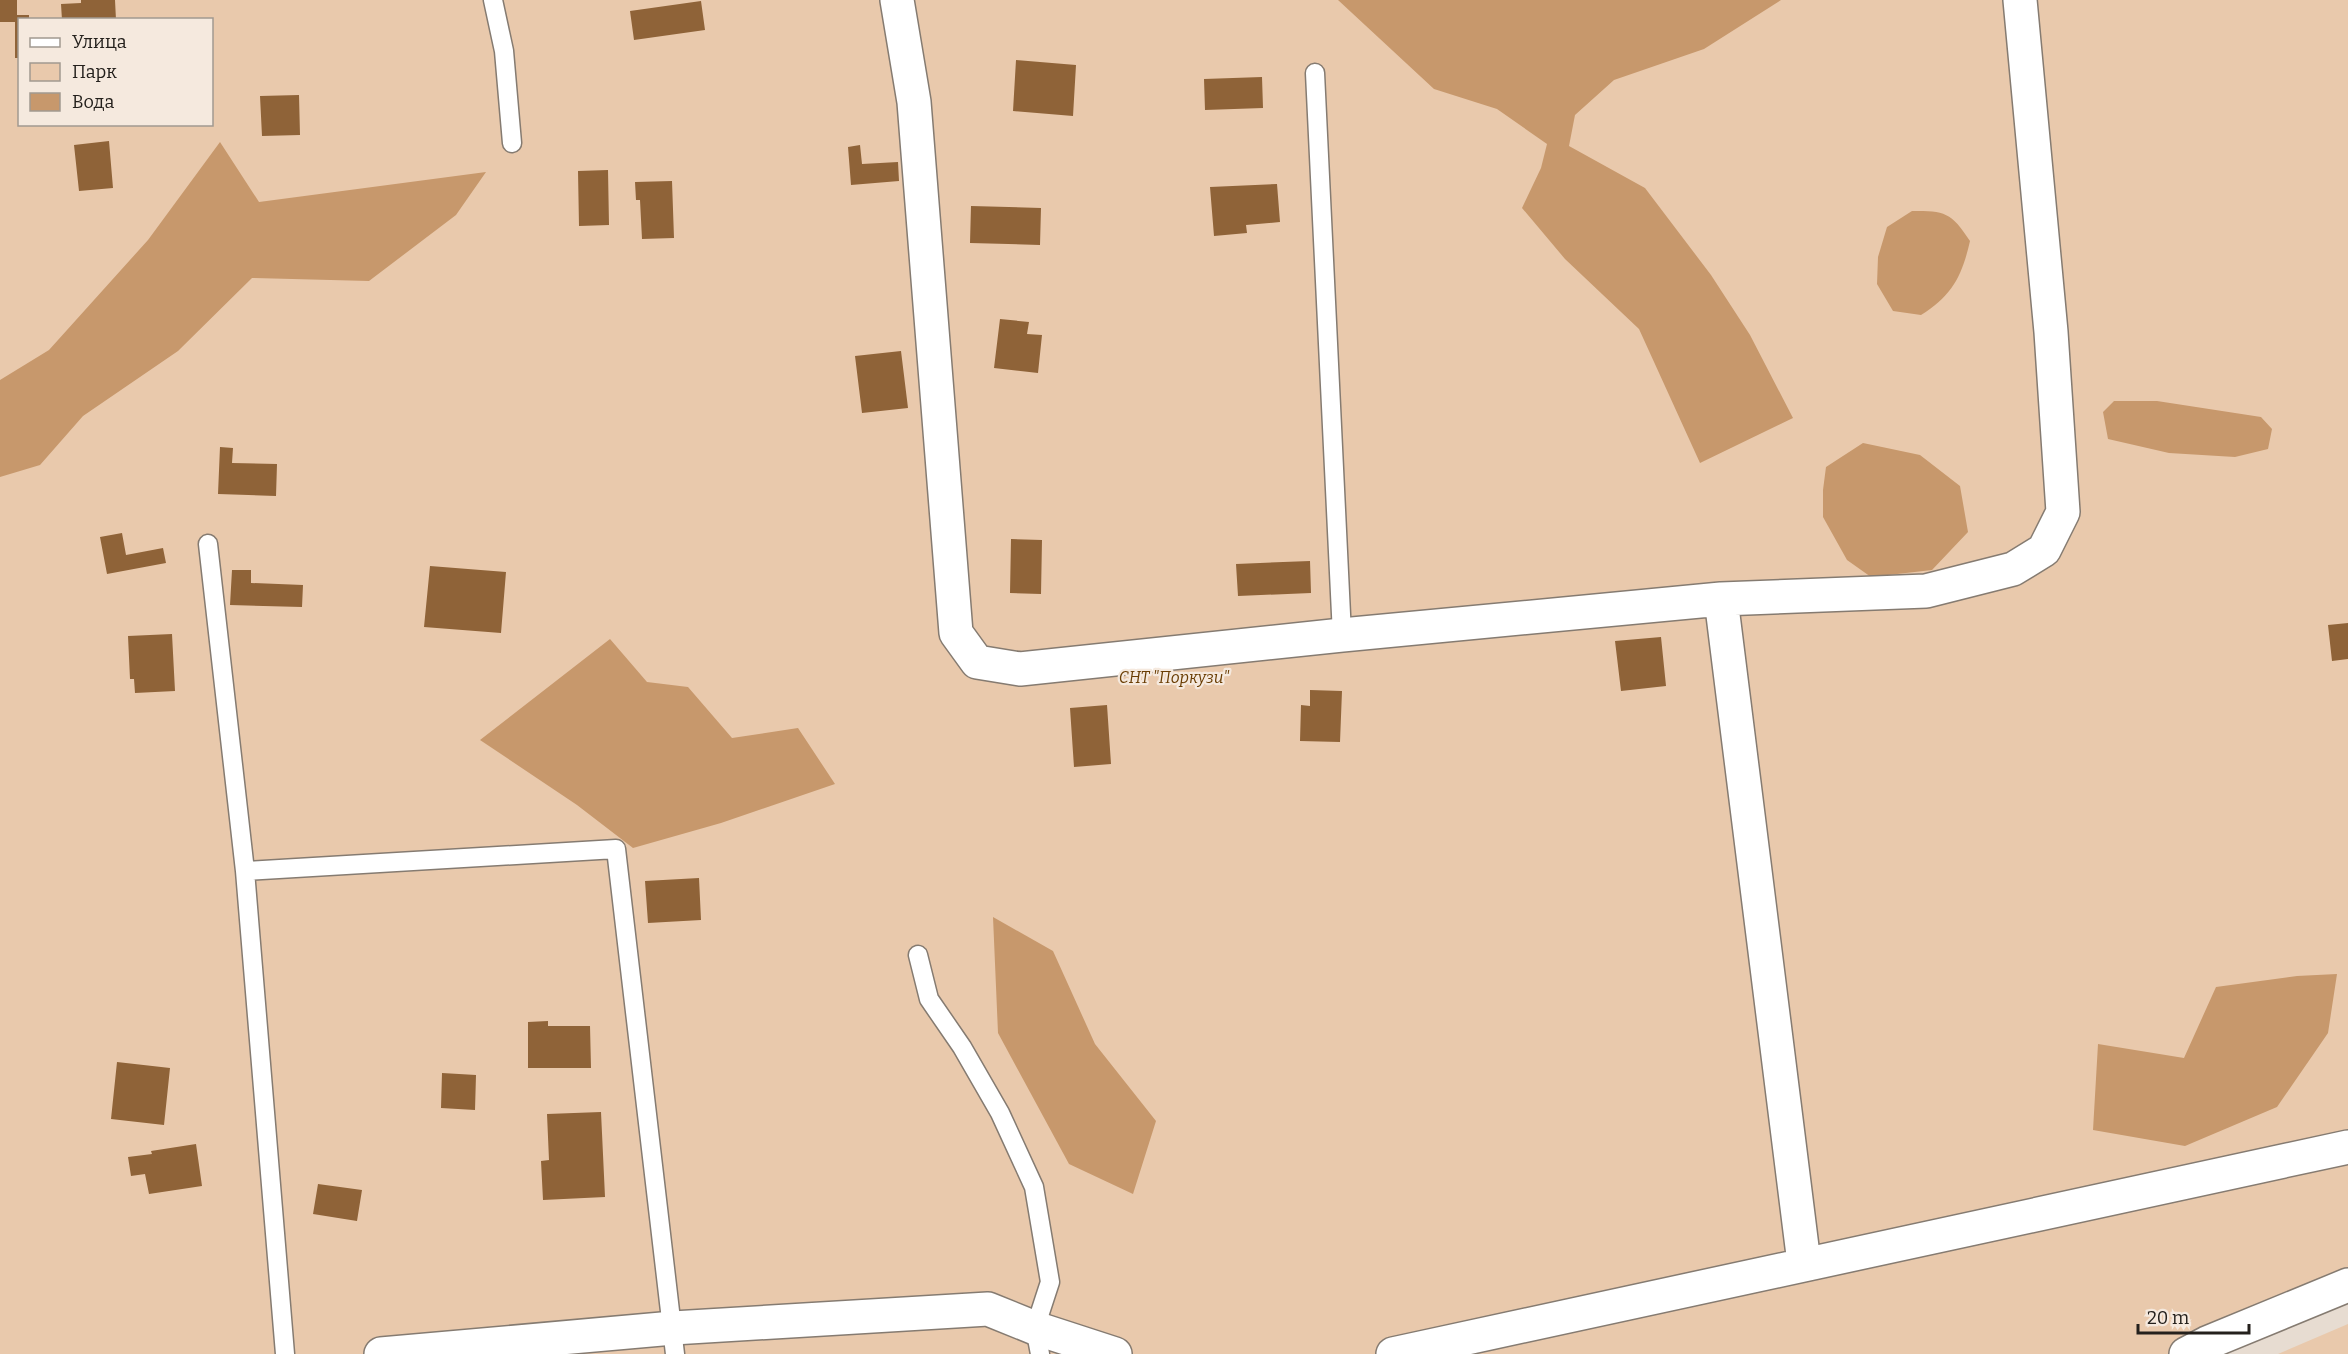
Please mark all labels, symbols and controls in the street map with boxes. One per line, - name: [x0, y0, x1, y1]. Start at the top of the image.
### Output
- legend: [18, 18, 213, 126]
- text: Улица: [72, 31, 127, 53]
- text: Парк: [72, 61, 117, 83]
- text: Вода: [72, 91, 114, 113]
- park label: СНТ "Поркузи": [1119, 668, 1230, 687]
- scale bar: [2138, 1297, 2249, 1335]
- text: 20 m: [2147, 1307, 2189, 1329]

